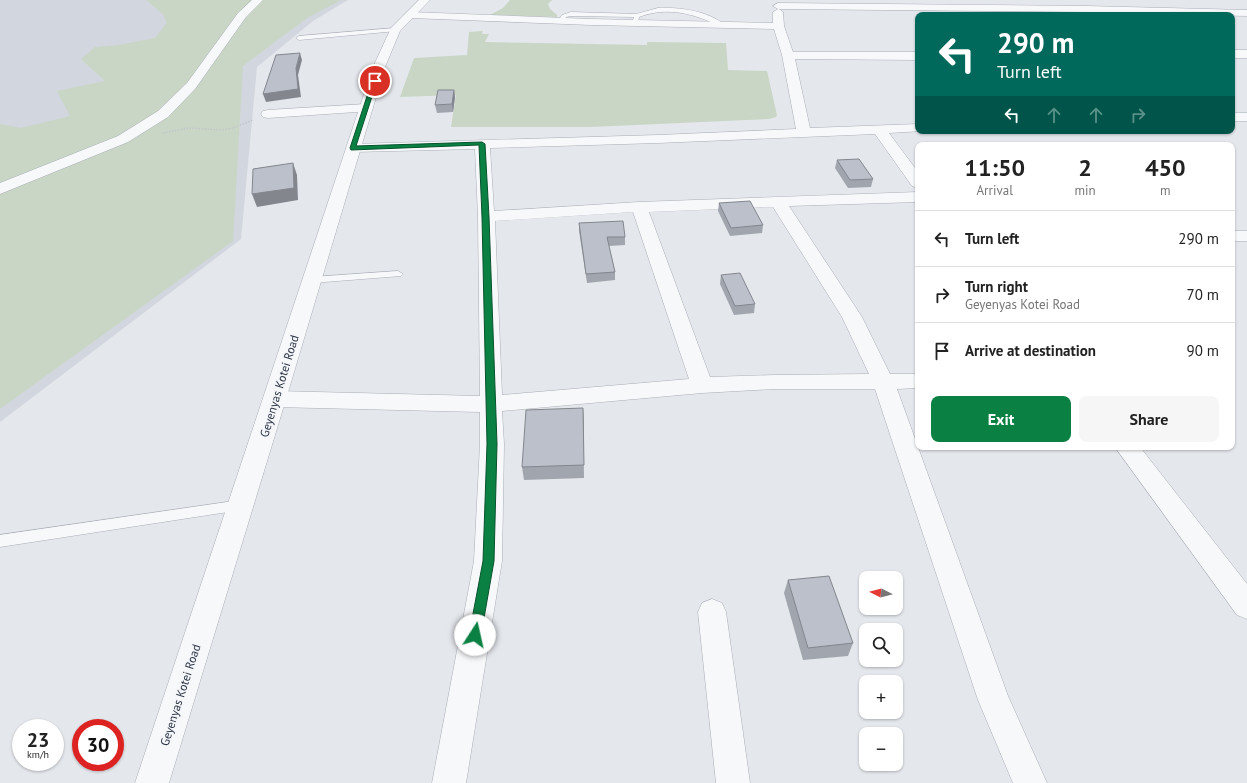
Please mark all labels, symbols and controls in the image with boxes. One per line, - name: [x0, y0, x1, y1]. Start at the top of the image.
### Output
- text: 290 m: [997, 24, 1074, 61]
- icon: left: [931, 28, 983, 80]
- text: Turn left: [997, 60, 1062, 83]
- pin: [358, 64, 392, 98]
- icon: arrive: [364, 70, 386, 92]
- icon: left: [1001, 104, 1023, 126]
- icon: ahead: [1043, 104, 1065, 126]
- icon: ahead: [1085, 104, 1107, 126]
- icon: right: [1127, 104, 1149, 126]
- text: 11:50: [964, 152, 1025, 183]
- text: 2: [1078, 152, 1092, 183]
- text: 450: [1145, 152, 1186, 183]
- text: Arrival: [977, 182, 1013, 199]
- text: min: [1074, 182, 1096, 199]
- text: m: [1160, 182, 1171, 199]
- icon: left: [931, 228, 953, 250]
- text: Turn left: [965, 229, 1019, 248]
- text: 290 m: [1178, 229, 1219, 248]
- text: Turn right: [965, 277, 1028, 296]
- icon: right: [931, 284, 953, 306]
- text: 70 m: [1186, 285, 1219, 304]
- text: Geyenyas Kotei Road: [965, 296, 1080, 313]
- street label: Geyenyas Kotei Road: [256, 333, 302, 439]
- icon: arrive: [931, 340, 953, 362]
- text: Arrive at destination: [965, 341, 1096, 360]
- text: 90 m: [1186, 341, 1219, 360]
- button: Exit: [931, 396, 1071, 442]
- button: Share: [1079, 396, 1219, 442]
- north arrow: [859, 571, 903, 615]
- map controls: [859, 571, 903, 771]
- position arrow: [454, 614, 496, 656]
- button: search: [859, 623, 903, 667]
- street label: Geyenyas Kotei Road: [156, 642, 204, 748]
- button: +: [859, 675, 903, 719]
- speed limit sign: 30: [72, 719, 124, 771]
- text: 23: [27, 727, 49, 753]
- button: −: [859, 727, 903, 771]
- text: km/h: [27, 748, 49, 761]

